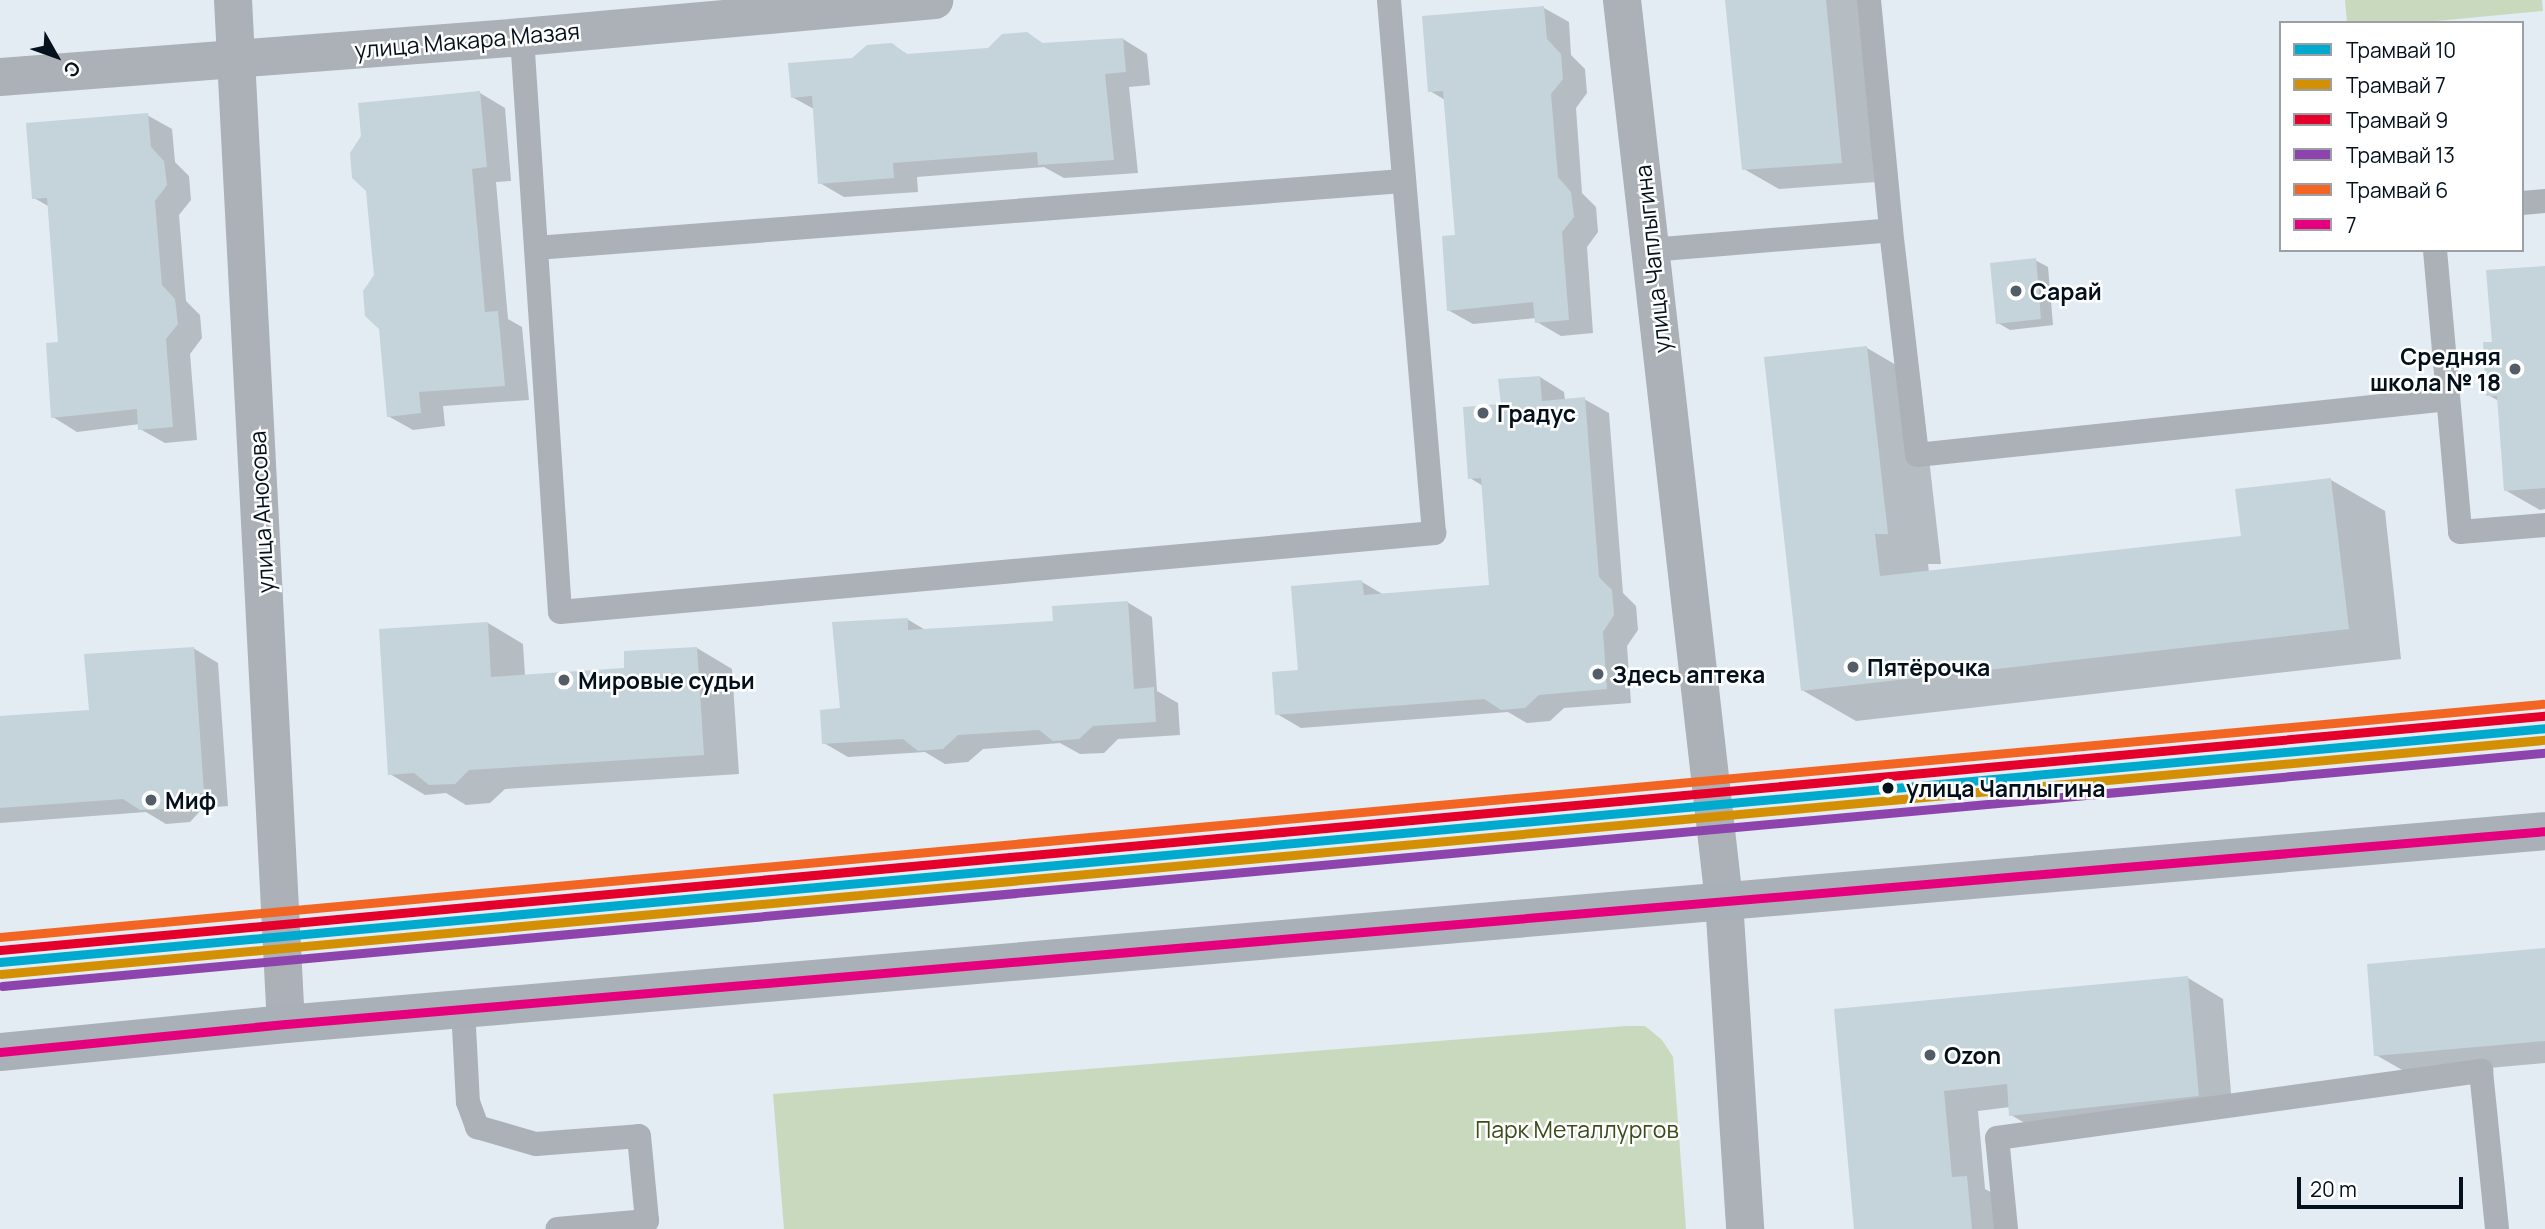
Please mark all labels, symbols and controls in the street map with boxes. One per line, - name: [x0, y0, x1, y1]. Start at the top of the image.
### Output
- street label: улица Макара Мазая: [353, 16, 581, 64]
- north arrow: [21, 21, 91, 91]
- legend: [2279, 21, 2524, 252]
- text: Трамвай 10: [2346, 36, 2456, 64]
- text: С: [58, 56, 87, 83]
- text: Трамвай 7: [2346, 71, 2446, 99]
- text: Трамвай 9: [2346, 106, 2448, 134]
- text: Трамвай 13: [2346, 141, 2455, 169]
- street label: улица Чаплыгина: [1628, 164, 1676, 354]
- text: Трамвай 6: [2346, 176, 2448, 204]
- text: 7: [2346, 211, 2357, 239]
- place label: Сарай: [2030, 277, 2102, 305]
- marker: Сарай: [2008, 283, 2024, 299]
- place label: Средняя школа № 18: [2370, 342, 2501, 396]
- marker: Средняя школа № 18: [2507, 361, 2523, 377]
- place label: Градус: [1497, 399, 1576, 427]
- marker: Градус: [1475, 405, 1491, 421]
- street label: улица Аносова: [243, 430, 279, 594]
- place label: Пятёрочка: [1867, 653, 1990, 681]
- marker: Пятёрочка: [1845, 659, 1861, 675]
- place label: Здесь аптека: [1612, 660, 1765, 688]
- place label: Мировые судьи: [578, 666, 755, 694]
- marker: Здесь аптека: [1590, 666, 1606, 682]
- marker: Мировые судьи: [556, 672, 572, 688]
- place label: улица Чаплыгина: [1906, 774, 2105, 802]
- marker: улица Чаплыгина: [1877, 777, 1899, 799]
- place label: Миф: [165, 786, 216, 814]
- marker: Миф: [143, 792, 159, 808]
- place label: Ozon: [1944, 1041, 2001, 1069]
- marker: Ozon: [1922, 1047, 1938, 1063]
- park label: Парк Металлургов: [1475, 1115, 1679, 1143]
- scale bar: [2300, 1162, 2466, 1206]
- text: 20 m: [2310, 1175, 2357, 1203]

